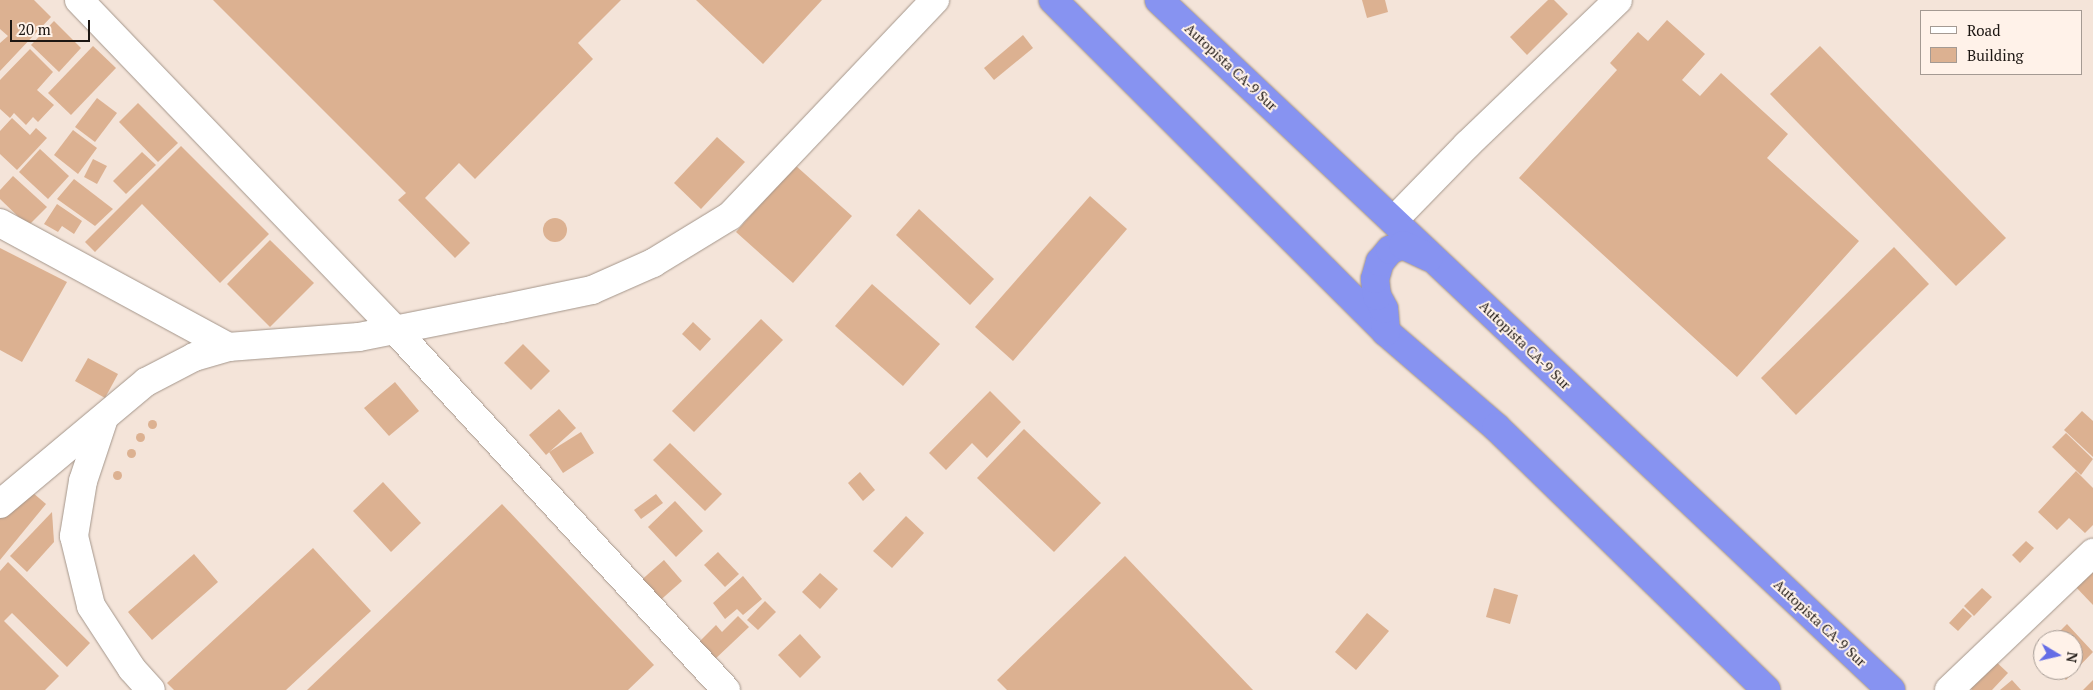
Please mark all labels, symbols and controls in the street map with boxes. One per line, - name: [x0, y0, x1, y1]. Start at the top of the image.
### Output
- scale bar: [12, 10, 92, 42]
- legend: [1920, 10, 2083, 75]
- text: 20 m: [18, 19, 51, 39]
- street label: Autopista CA-9 Sur: [1181, 20, 1281, 114]
- text: Road: [1967, 20, 2000, 40]
- text: Building: [1967, 45, 2024, 65]
- street label: Autopista CA-9 Sur: [1476, 297, 1574, 393]
- street label: Autopista CA-9 Sur: [1770, 576, 1870, 670]
- north arrow: [2033, 630, 2083, 680]
- text: N: [2062, 651, 2083, 664]

